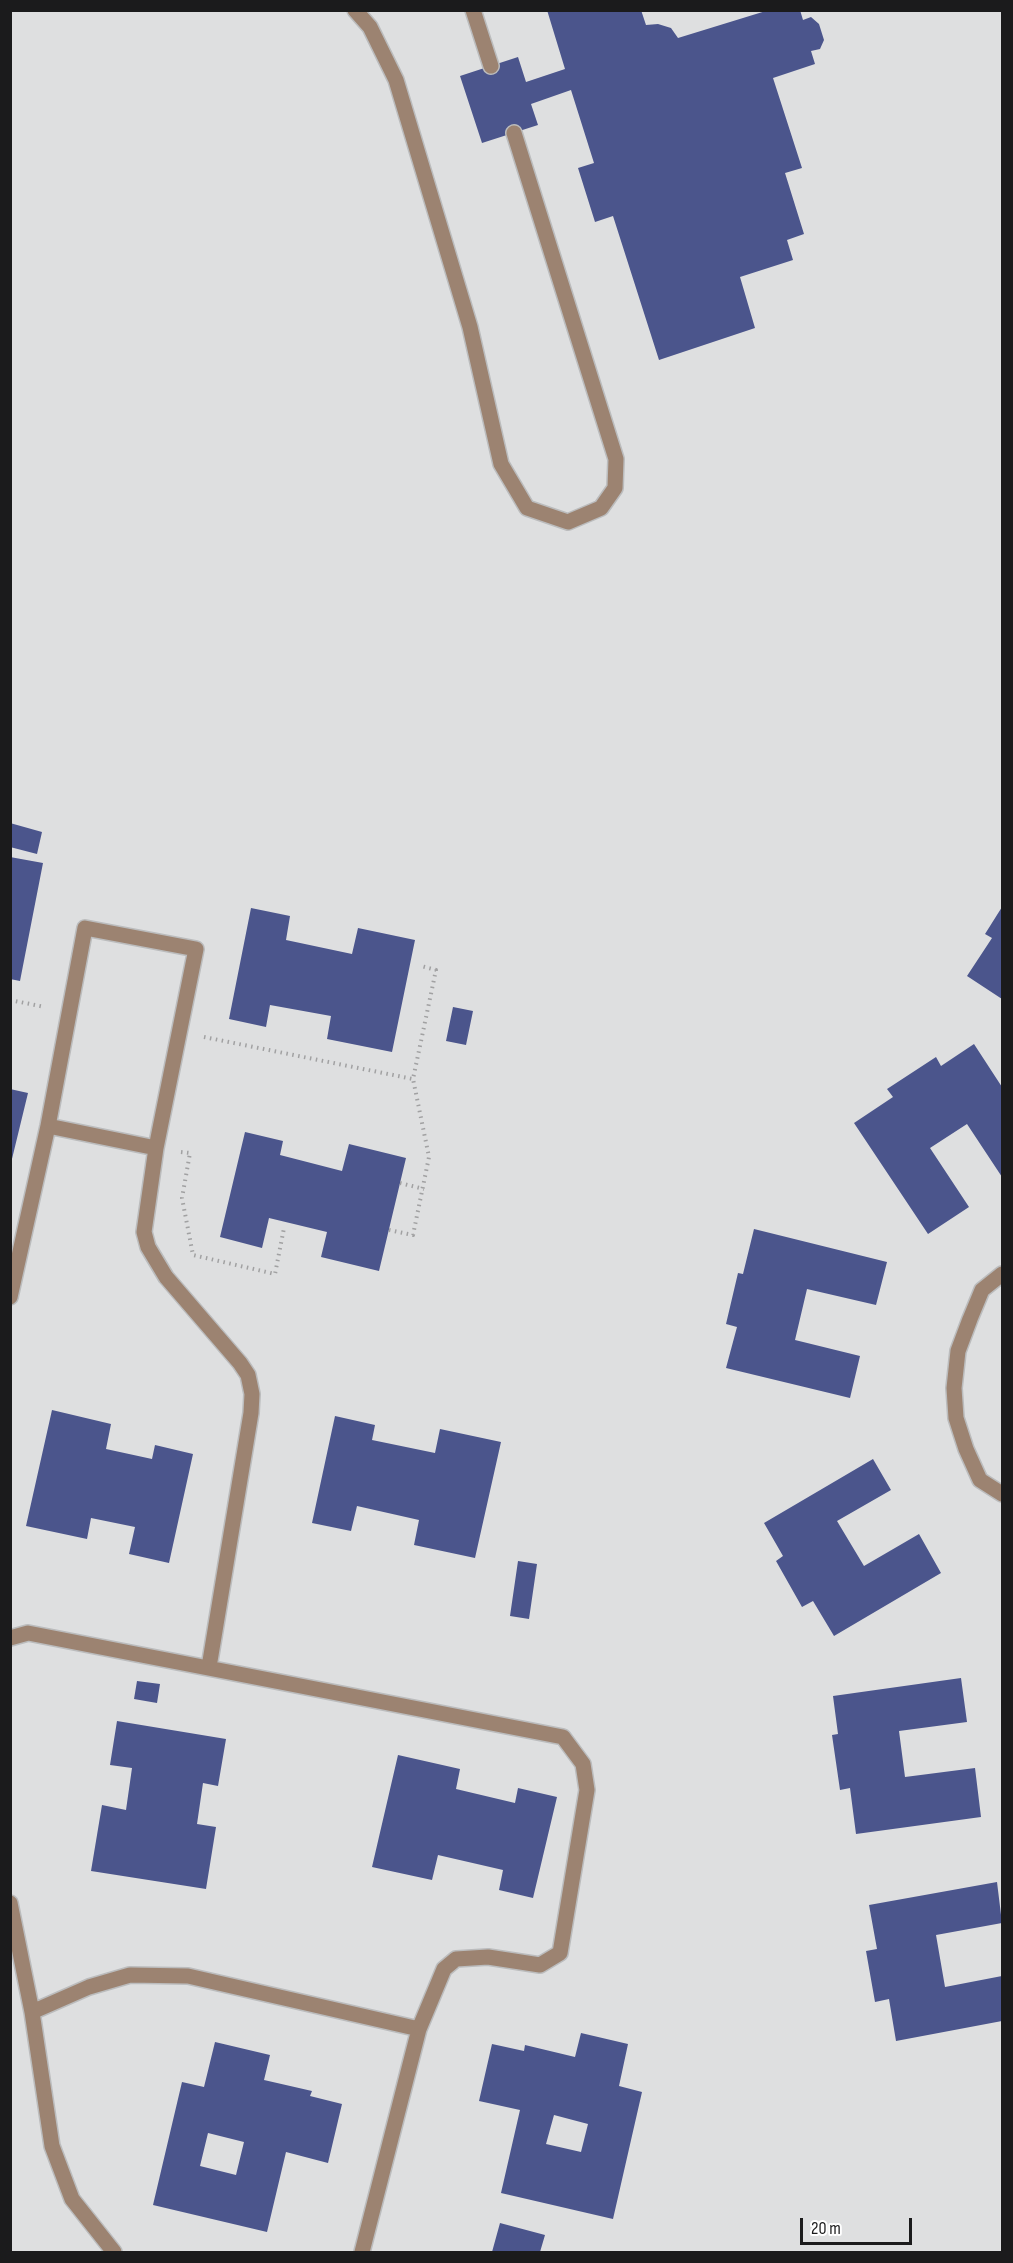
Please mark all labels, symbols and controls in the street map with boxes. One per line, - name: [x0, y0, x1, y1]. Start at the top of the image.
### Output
- scale bar: [803, 2206, 916, 2244]
- text: 20 m: [811, 2218, 841, 2239]

